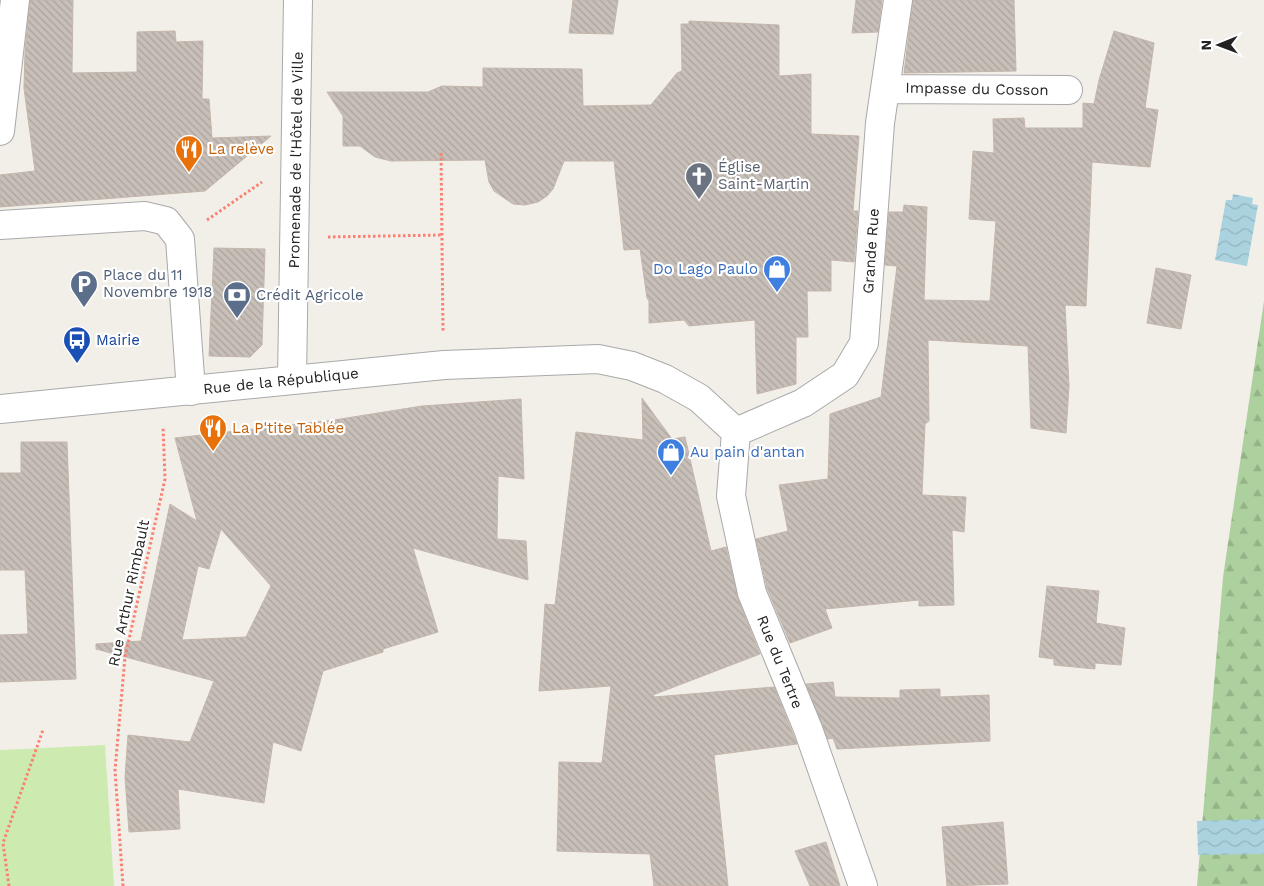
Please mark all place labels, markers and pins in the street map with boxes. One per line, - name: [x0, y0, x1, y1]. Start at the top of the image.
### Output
- restaurant icon: La relève: [174, 134, 204, 173]
- place label: La relève: [208, 140, 274, 158]
- place label: Église Saint-Martin: [718, 158, 809, 193]
- church icon: Église Saint-Martin: [684, 161, 714, 200]
- shop icon: Do Lago Paulo: [762, 254, 792, 293]
- place label: Do Lago Paulo: [653, 260, 758, 278]
- place label: Place du 11 Novembre 1918: [103, 266, 213, 301]
- parking icon: Place du 11 Novembre 1918: [69, 269, 99, 308]
- bank icon: Crédit Agricole: [222, 280, 252, 319]
- place label: Crédit Agricole: [256, 286, 364, 304]
- bus stop icon: Mairie: [62, 325, 92, 364]
- place label: Mairie: [96, 331, 140, 349]
- restaurant icon: La P'tite Tablée: [198, 413, 228, 452]
- place label: La P'tite Tablée: [232, 419, 344, 437]
- shop icon: Au pain d'antan: [656, 437, 686, 476]
- place label: Au pain d'antan: [690, 443, 805, 461]

